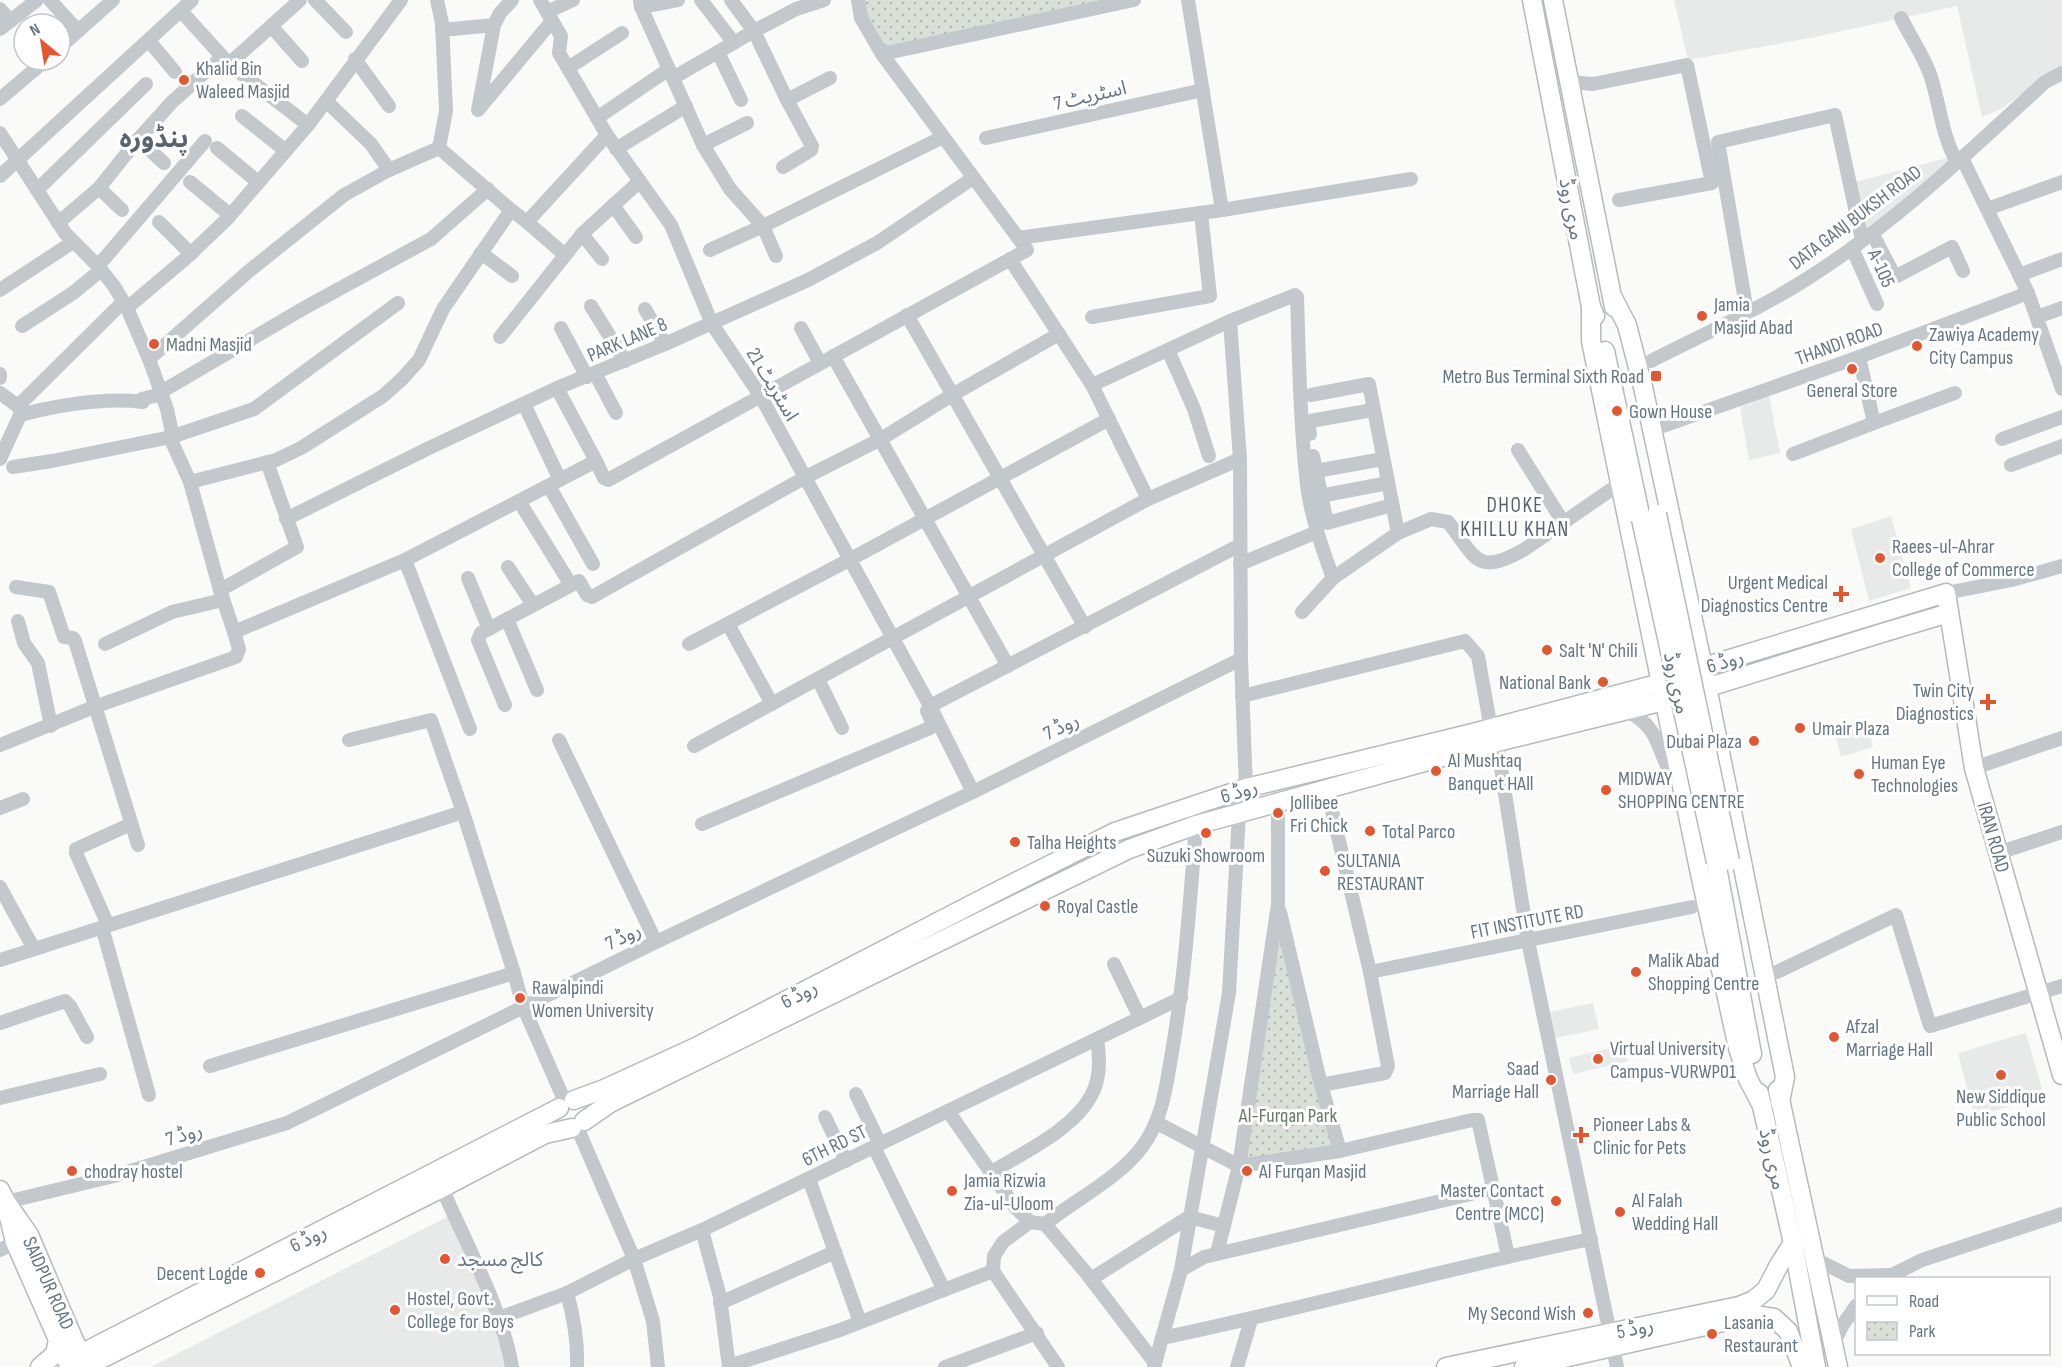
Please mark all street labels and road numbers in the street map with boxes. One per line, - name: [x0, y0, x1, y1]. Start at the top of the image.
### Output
- street label: اسٹریٹ 7: [1051, 76, 1129, 116]
- street label: DATA GANJ BUKSH ROAD: [1785, 160, 1926, 275]
- street label: مری روڈ: [1553, 176, 1589, 242]
- street label: A-105: [1862, 245, 1900, 291]
- street label: PARK LANE 8: [584, 312, 671, 367]
- street label: THANDI ROAD: [1792, 317, 1886, 371]
- street label: اسٹریٹ 21: [741, 343, 803, 426]
- street label: روڈ 6: [1704, 645, 1747, 679]
- street label: مری روڈ: [1658, 650, 1694, 716]
- street label: روڈ 7: [1040, 708, 1083, 746]
- street label: روڈ 6: [1218, 775, 1261, 809]
- street label: IRAN ROAD: [1972, 799, 2015, 875]
- street label: FIT INSTITUTE RD: [1469, 899, 1586, 945]
- street label: روڈ 7: [602, 918, 645, 956]
- street label: روڈ 6: [777, 975, 822, 1014]
- street label: روڈ 7: [163, 1118, 205, 1152]
- street label: 6TH RD ST: [798, 1120, 871, 1172]
- street label: مری روڈ: [1753, 1126, 1791, 1192]
- street label: روڈ 6: [286, 1220, 331, 1258]
- street label: SAIDPUR ROAD: [17, 1233, 79, 1334]
- street label: روڈ 5: [1615, 1313, 1656, 1345]

